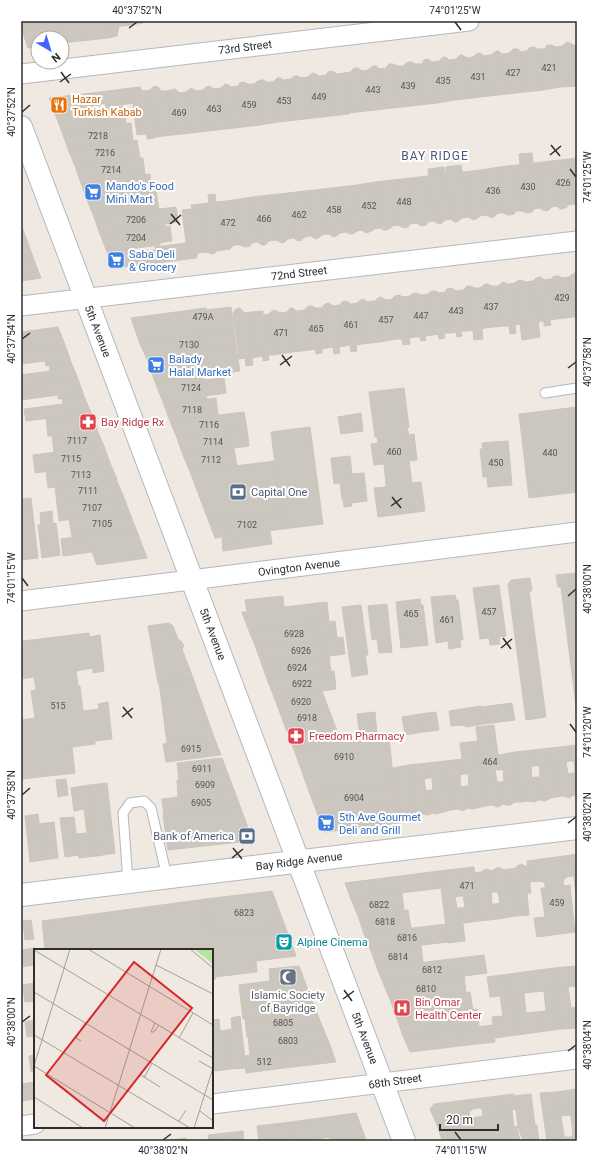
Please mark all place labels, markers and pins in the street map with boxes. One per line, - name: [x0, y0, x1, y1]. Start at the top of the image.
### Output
- place label: Hazar Turkish Kabab: [72, 93, 142, 119]
- restaurant icon: Hazar Turkish Kabab: [49, 95, 69, 115]
- place label: Mando's Food Mini Mart: [106, 180, 174, 206]
- supermarket icon: Mando's Food Mini Mart: [83, 182, 103, 202]
- place label: Saba Deli & Grocery: [129, 248, 177, 274]
- supermarket icon: Saba Deli & Grocery: [106, 250, 126, 270]
- place label: Balady Halal Market: [169, 353, 232, 379]
- supermarket icon: Balady Halal Market: [146, 355, 166, 375]
- pharmacy icon: Bay Ridge Rx: [78, 412, 98, 432]
- place label: Bay Ridge Rx: [101, 416, 165, 429]
- bank icon: Capital One: [228, 482, 248, 502]
- place label: Capital One: [251, 486, 308, 499]
- pharmacy icon: Freedom Pharmacy: [286, 726, 306, 746]
- place label: Freedom Pharmacy: [309, 730, 405, 743]
- place label: 5th Ave Gourmet Deli and Grill: [339, 811, 421, 837]
- supermarket icon: 5th Ave Gourmet Deli and Grill: [316, 813, 336, 833]
- bank icon: Bank of America: [237, 826, 257, 846]
- place label: Bank of America: [153, 830, 234, 843]
- theatre icon: Alpine Cinema: [274, 932, 294, 952]
- place label: Alpine Cinema: [297, 936, 368, 949]
- mosque icon: Islamic Society of Bayridge: [278, 967, 298, 987]
- place label: Islamic Society of Bayridge: [251, 989, 326, 1015]
- place label: Bin Omar Health Center: [415, 996, 482, 1022]
- hospital icon: Bin Omar Health Center: [392, 998, 412, 1018]

